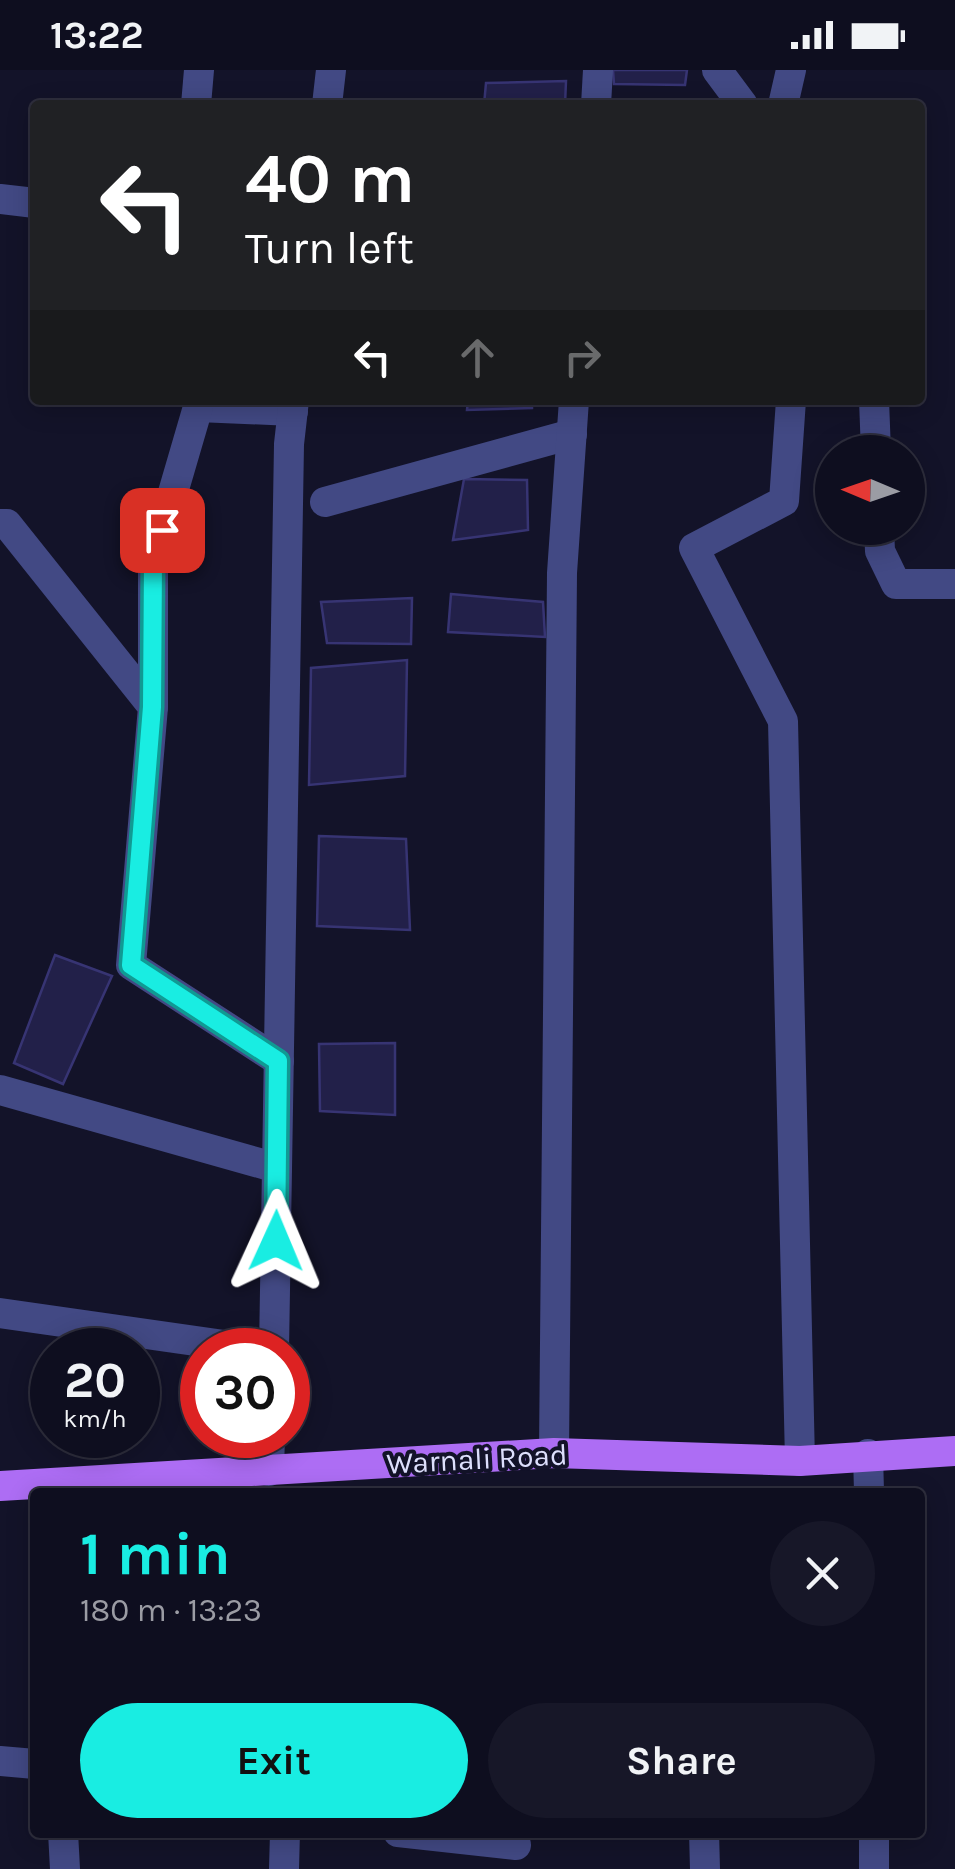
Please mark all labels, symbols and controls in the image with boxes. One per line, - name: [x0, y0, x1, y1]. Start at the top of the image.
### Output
- text: 13:22: [50, 13, 143, 58]
- text: 40 m: [245, 138, 415, 220]
- icon: left: [80, 140, 210, 270]
- text: Turn left: [245, 222, 414, 274]
- icon: left: [345, 330, 400, 385]
- icon: ahead: [450, 330, 505, 385]
- icon: right: [555, 330, 610, 385]
- north arrow: [815, 435, 925, 545]
- map controls: [815, 435, 925, 545]
- pin: [120, 488, 205, 573]
- icon: arrive: [135, 503, 190, 558]
- position arrow: [224, 1189, 328, 1293]
- speed limit sign: 30: [180, 1328, 310, 1458]
- text: 20: [64, 1351, 126, 1410]
- text: km/h: [63, 1404, 127, 1433]
- street label: Warnali Road: [385, 1436, 569, 1482]
- text: 1 min: [80, 1519, 231, 1589]
- button: close: [770, 1521, 875, 1626]
- text: 180 m · 13:23: [80, 1592, 262, 1629]
- button: Exit: [80, 1703, 468, 1818]
- button: Share: [488, 1703, 875, 1818]

